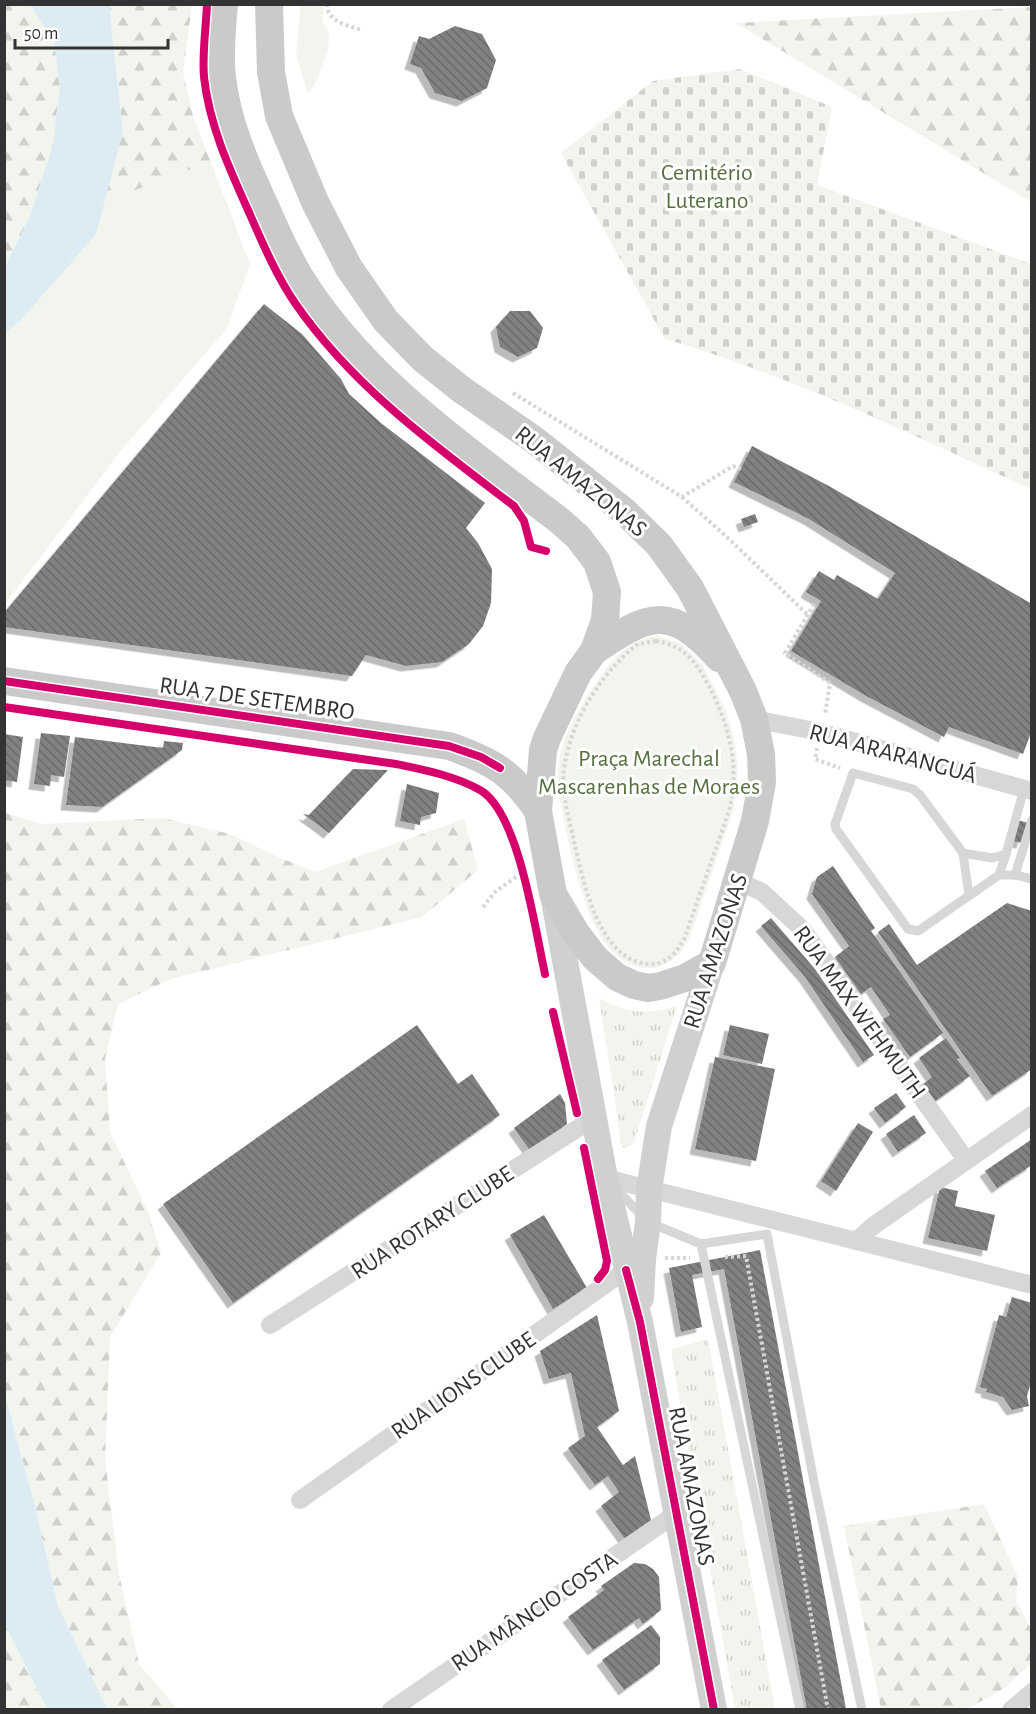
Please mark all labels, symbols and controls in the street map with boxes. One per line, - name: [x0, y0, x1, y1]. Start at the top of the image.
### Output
- scale bar: [15, 12, 168, 50]
- text: 50 m: [24, 25, 58, 43]
- park label: Cemitério Luterano: [661, 161, 753, 213]
- street label: RUA AMAZONAS: [510, 422, 651, 542]
- street label: RUA 7 DE SETEMBRO: [158, 673, 356, 725]
- street label: RUA ARARANGUÁ: [806, 718, 980, 788]
- park label: Praça Marechal Mascarenhas de Moraes: [538, 747, 760, 799]
- street label: RUA AMAZONAS: [680, 871, 752, 1032]
- street label: RUA MAX WEHMUTH: [788, 922, 930, 1104]
- street label: RUA ROTARY CLUBE: [347, 1161, 518, 1284]
- street label: RUA LIONS CLUBE: [387, 1327, 541, 1444]
- street label: RUA AMAZONAS: [664, 1405, 718, 1568]
- street label: RUA MÂNCIO COSTA: [446, 1546, 622, 1676]

